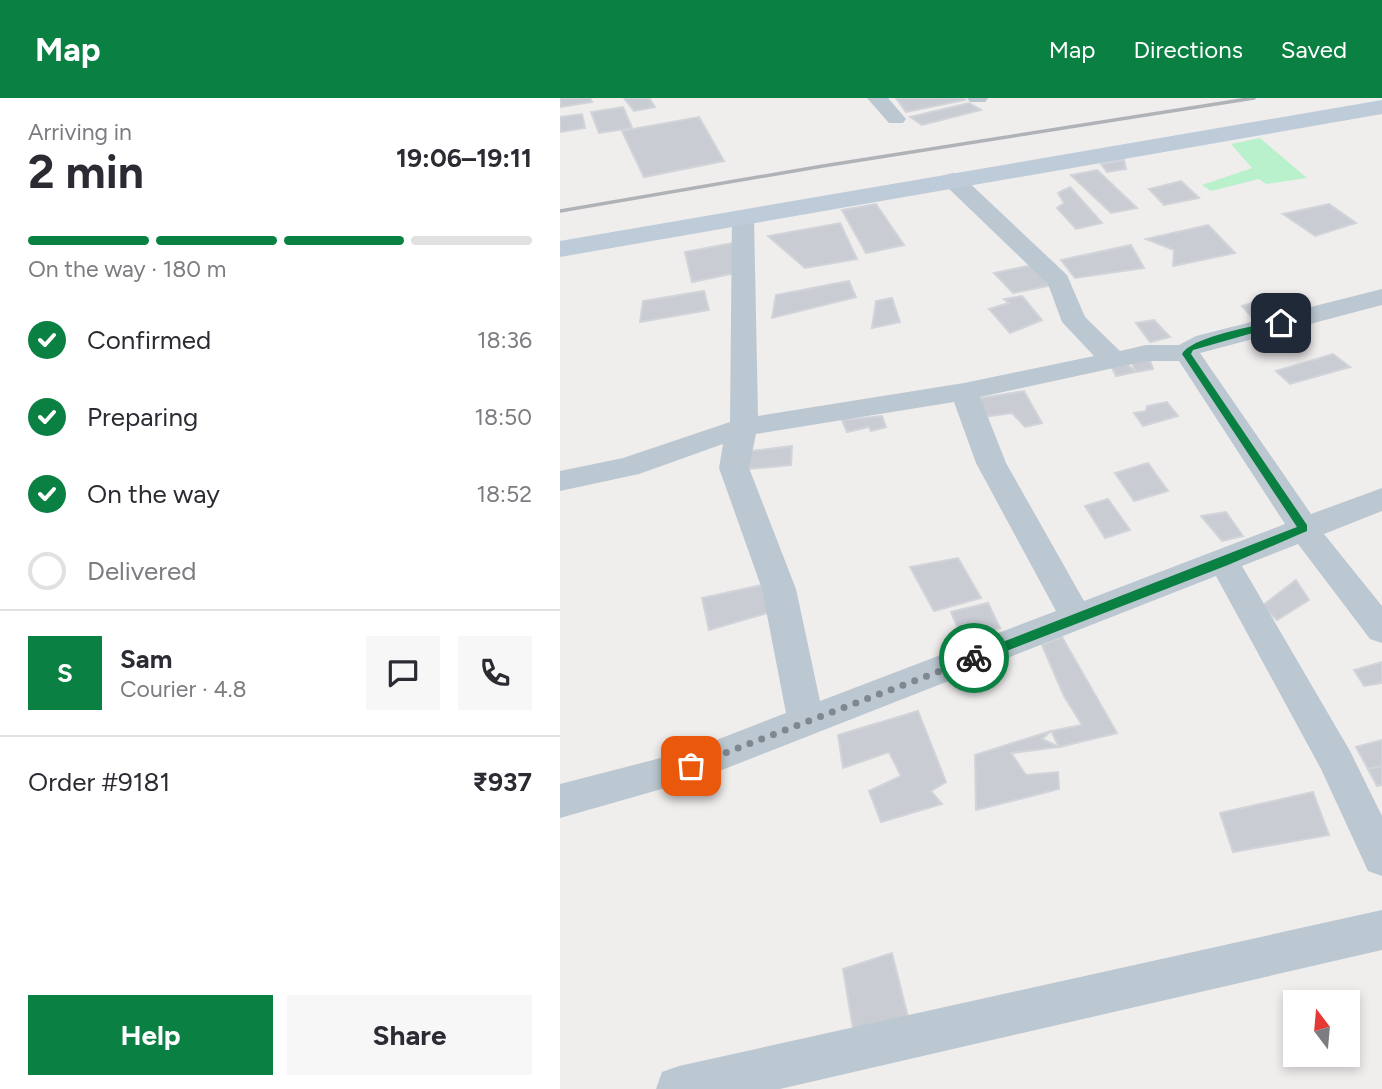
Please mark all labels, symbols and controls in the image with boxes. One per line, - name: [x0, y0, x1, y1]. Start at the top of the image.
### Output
- text: Map: [35, 30, 101, 69]
- text: Map: [1049, 35, 1095, 64]
- text: Directions: [1133, 35, 1243, 64]
- text: Saved: [1281, 35, 1347, 64]
- text: Arriving in: [28, 118, 132, 146]
- text: 19:06–19:11: [396, 142, 532, 174]
- text: 2 min: [28, 144, 144, 200]
- text: On the way · 180 m: [28, 255, 226, 283]
- pin: [1251, 293, 1311, 353]
- icon: home: [1262, 304, 1300, 342]
- icon: check: [28, 321, 66, 359]
- text: Confirmed: [87, 324, 211, 356]
- text: 18:36: [477, 326, 532, 354]
- icon: check: [28, 398, 66, 436]
- text: Preparing: [87, 401, 198, 433]
- text: 18:50: [475, 403, 532, 431]
- icon: check: [28, 475, 66, 513]
- text: On the way: [87, 478, 220, 510]
- text: 18:52: [476, 480, 532, 508]
- text: Delivered: [87, 555, 196, 587]
- courier: [939, 623, 1009, 693]
- button: chat: [366, 636, 440, 710]
- button: phone: [458, 636, 532, 710]
- icon: bike: [955, 639, 993, 677]
- text: Sam: [120, 643, 172, 675]
- text: S: [57, 657, 73, 689]
- text: Courier · 4.8: [120, 675, 247, 703]
- pin: [661, 736, 721, 796]
- icon: bag: [672, 747, 710, 785]
- text: Order #9181: [28, 766, 170, 798]
- text: ₹937: [472, 766, 532, 798]
- north arrow: [1283, 990, 1360, 1068]
- map controls: [1283, 990, 1360, 1067]
- button: Help: [28, 995, 273, 1075]
- button: Share: [287, 995, 532, 1075]

